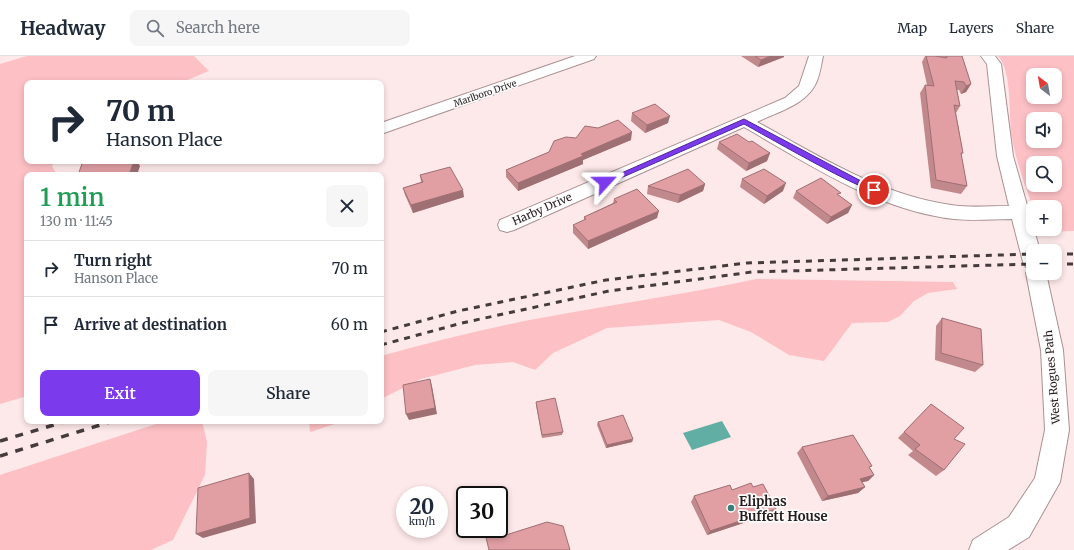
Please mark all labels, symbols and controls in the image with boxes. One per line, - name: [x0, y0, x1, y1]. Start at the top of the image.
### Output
- search box: [130, 10, 410, 46]
- text: Headway: [20, 16, 106, 40]
- icon: search: [144, 17, 166, 39]
- text: Search here: [176, 18, 260, 37]
- text: Map: [897, 19, 927, 37]
- text: Layers: [949, 19, 994, 37]
- text: Share: [1016, 19, 1054, 37]
- north arrow: [1026, 68, 1062, 104]
- map controls: [1026, 68, 1062, 280]
- street label: Marlboro Drive: [452, 77, 518, 109]
- text: 70 m: [106, 93, 175, 129]
- icon: right: [40, 96, 92, 148]
- button: sound: [1026, 112, 1062, 148]
- text: Hanson Place: [106, 128, 222, 151]
- button: search: [1026, 156, 1062, 192]
- position arrow: [584, 161, 626, 203]
- pin: [857, 173, 891, 207]
- icon: arrive: [863, 179, 885, 201]
- text: 1 min: [40, 182, 105, 213]
- button: close: [326, 185, 368, 227]
- street label: Harby Drive: [510, 190, 574, 228]
- button: +: [1026, 200, 1062, 236]
- text: 130 m · 11:45: [40, 213, 113, 230]
- button: −: [1026, 244, 1062, 280]
- text: Turn right: [74, 251, 152, 270]
- icon: right: [40, 258, 62, 280]
- text: 70 m: [332, 259, 368, 278]
- text: Hanson Place: [74, 270, 158, 287]
- icon: arrive: [40, 314, 62, 336]
- text: Arrive at destination: [74, 315, 227, 334]
- text: 60 m: [331, 315, 368, 334]
- street label: West Rogues Path: [1041, 329, 1063, 426]
- button: Exit: [40, 370, 200, 416]
- button: Share: [208, 370, 368, 416]
- speed limit sign: 30: [456, 486, 508, 538]
- place label: Eliphas Buffett House: [739, 493, 828, 525]
- text: 20: [410, 494, 434, 519]
- marker: Eliphas Buffett House: [726, 503, 736, 513]
- text: km/h: [409, 515, 435, 528]

